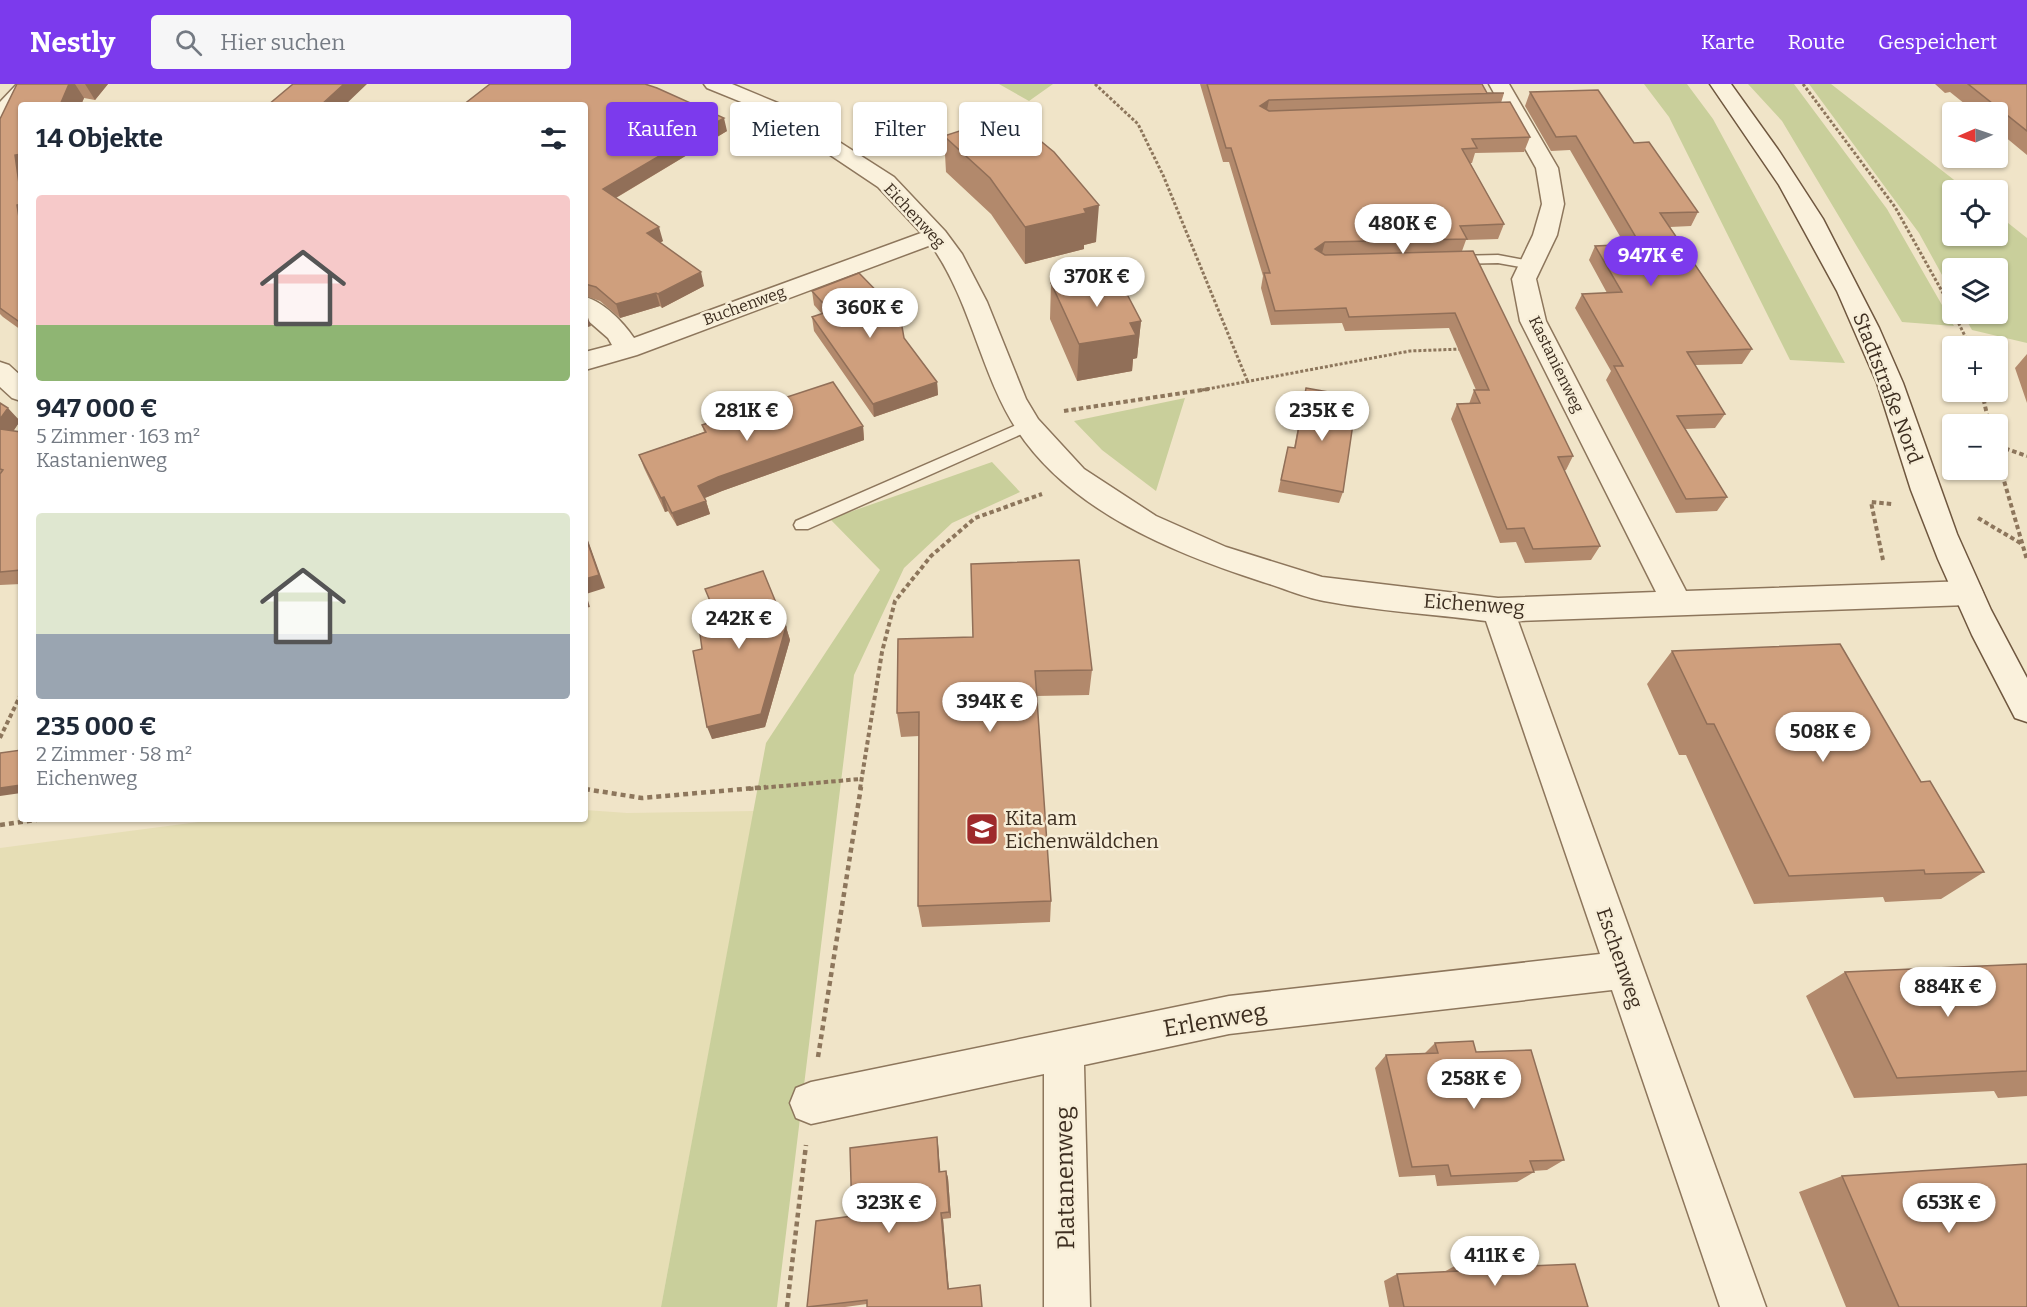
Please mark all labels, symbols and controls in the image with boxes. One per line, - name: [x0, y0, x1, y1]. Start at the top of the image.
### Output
- search box: [151, 15, 571, 69]
- text: Nestly: [30, 26, 115, 59]
- icon: search: [172, 26, 205, 59]
- text: Hier suchen: [220, 29, 345, 56]
- text: Karte: [1701, 29, 1755, 55]
- text: Route: [1788, 29, 1845, 55]
- text: Gespeichert: [1878, 29, 1997, 55]
- chip: Kaufen: [606, 102, 718, 156]
- chip: Mieten: [730, 102, 841, 156]
- chip: Filter: [853, 102, 947, 156]
- chip: Neu: [959, 102, 1042, 156]
- north arrow: [1942, 102, 2008, 168]
- map controls: [1942, 102, 2008, 480]
- icon: filters: [537, 122, 570, 155]
- text: 14 Objekte: [36, 123, 163, 154]
- street label: Eichenweg: [880, 179, 949, 252]
- button: locate: [1942, 180, 2008, 246]
- pin: 480K €: [1354, 204, 1452, 255]
- text: 480K €: [1369, 211, 1437, 235]
- icon: home: [249, 234, 357, 342]
- pin: 947K €: [1602, 236, 1700, 287]
- text: 947K €: [1618, 243, 1684, 267]
- pin: 370K €: [1048, 257, 1146, 308]
- button: layers: [1942, 258, 2008, 324]
- text: 370K €: [1064, 264, 1130, 288]
- street label: Buchenweg: [700, 282, 788, 329]
- pin: 360K €: [821, 288, 919, 339]
- text: 360K €: [836, 295, 904, 319]
- street label: Stadtstraße Nord: [1848, 309, 1928, 467]
- street label: Kastanienweg: [1525, 313, 1588, 416]
- button: +: [1942, 336, 2008, 402]
- pin: 281K €: [698, 391, 796, 442]
- pin: 235K €: [1273, 391, 1371, 442]
- text: 947 000 €: [36, 393, 158, 424]
- text: 281K €: [715, 398, 779, 422]
- text: 235K €: [1289, 398, 1355, 422]
- button: −: [1942, 414, 2008, 480]
- text: 5 Zimmer · 163 m²: [36, 424, 200, 448]
- text: Kastanienweg: [36, 448, 167, 472]
- icon: home: [249, 552, 357, 660]
- street label: Eichenweg: [1423, 588, 1525, 620]
- pin: 242K €: [690, 599, 788, 650]
- text: 242K €: [706, 606, 772, 630]
- pin: 394K €: [941, 682, 1039, 733]
- text: 394K €: [956, 689, 1024, 713]
- text: 235 000 €: [36, 711, 157, 742]
- pin: 508K €: [1774, 712, 1872, 763]
- text: 508K €: [1789, 719, 1857, 743]
- text: 2 Zimmer · 58 m²: [36, 742, 192, 766]
- text: Eichenweg: [36, 766, 137, 790]
- place label: Kita am Eichenwäldchen: [1005, 806, 1159, 853]
- school or university icon: Kita am Eichenwäldchen: [964, 811, 1000, 847]
- street label: Eschenweg: [1592, 905, 1648, 1011]
- pin: 884K €: [1899, 967, 1997, 1018]
- text: 884K €: [1914, 974, 1982, 998]
- street label: Erlenweg: [1161, 997, 1269, 1043]
- pin: 258K €: [1425, 1059, 1523, 1110]
- text: 258K €: [1441, 1066, 1507, 1090]
- street label: Platanenweg: [1050, 1106, 1080, 1250]
- pin: 323K €: [840, 1183, 938, 1234]
- pin: 653K €: [1900, 1183, 1998, 1234]
- text: 323K €: [856, 1190, 922, 1214]
- text: 653K €: [1917, 1190, 1981, 1214]
- pin: 411K €: [1446, 1236, 1544, 1287]
- text: 411K €: [1464, 1243, 1526, 1267]

